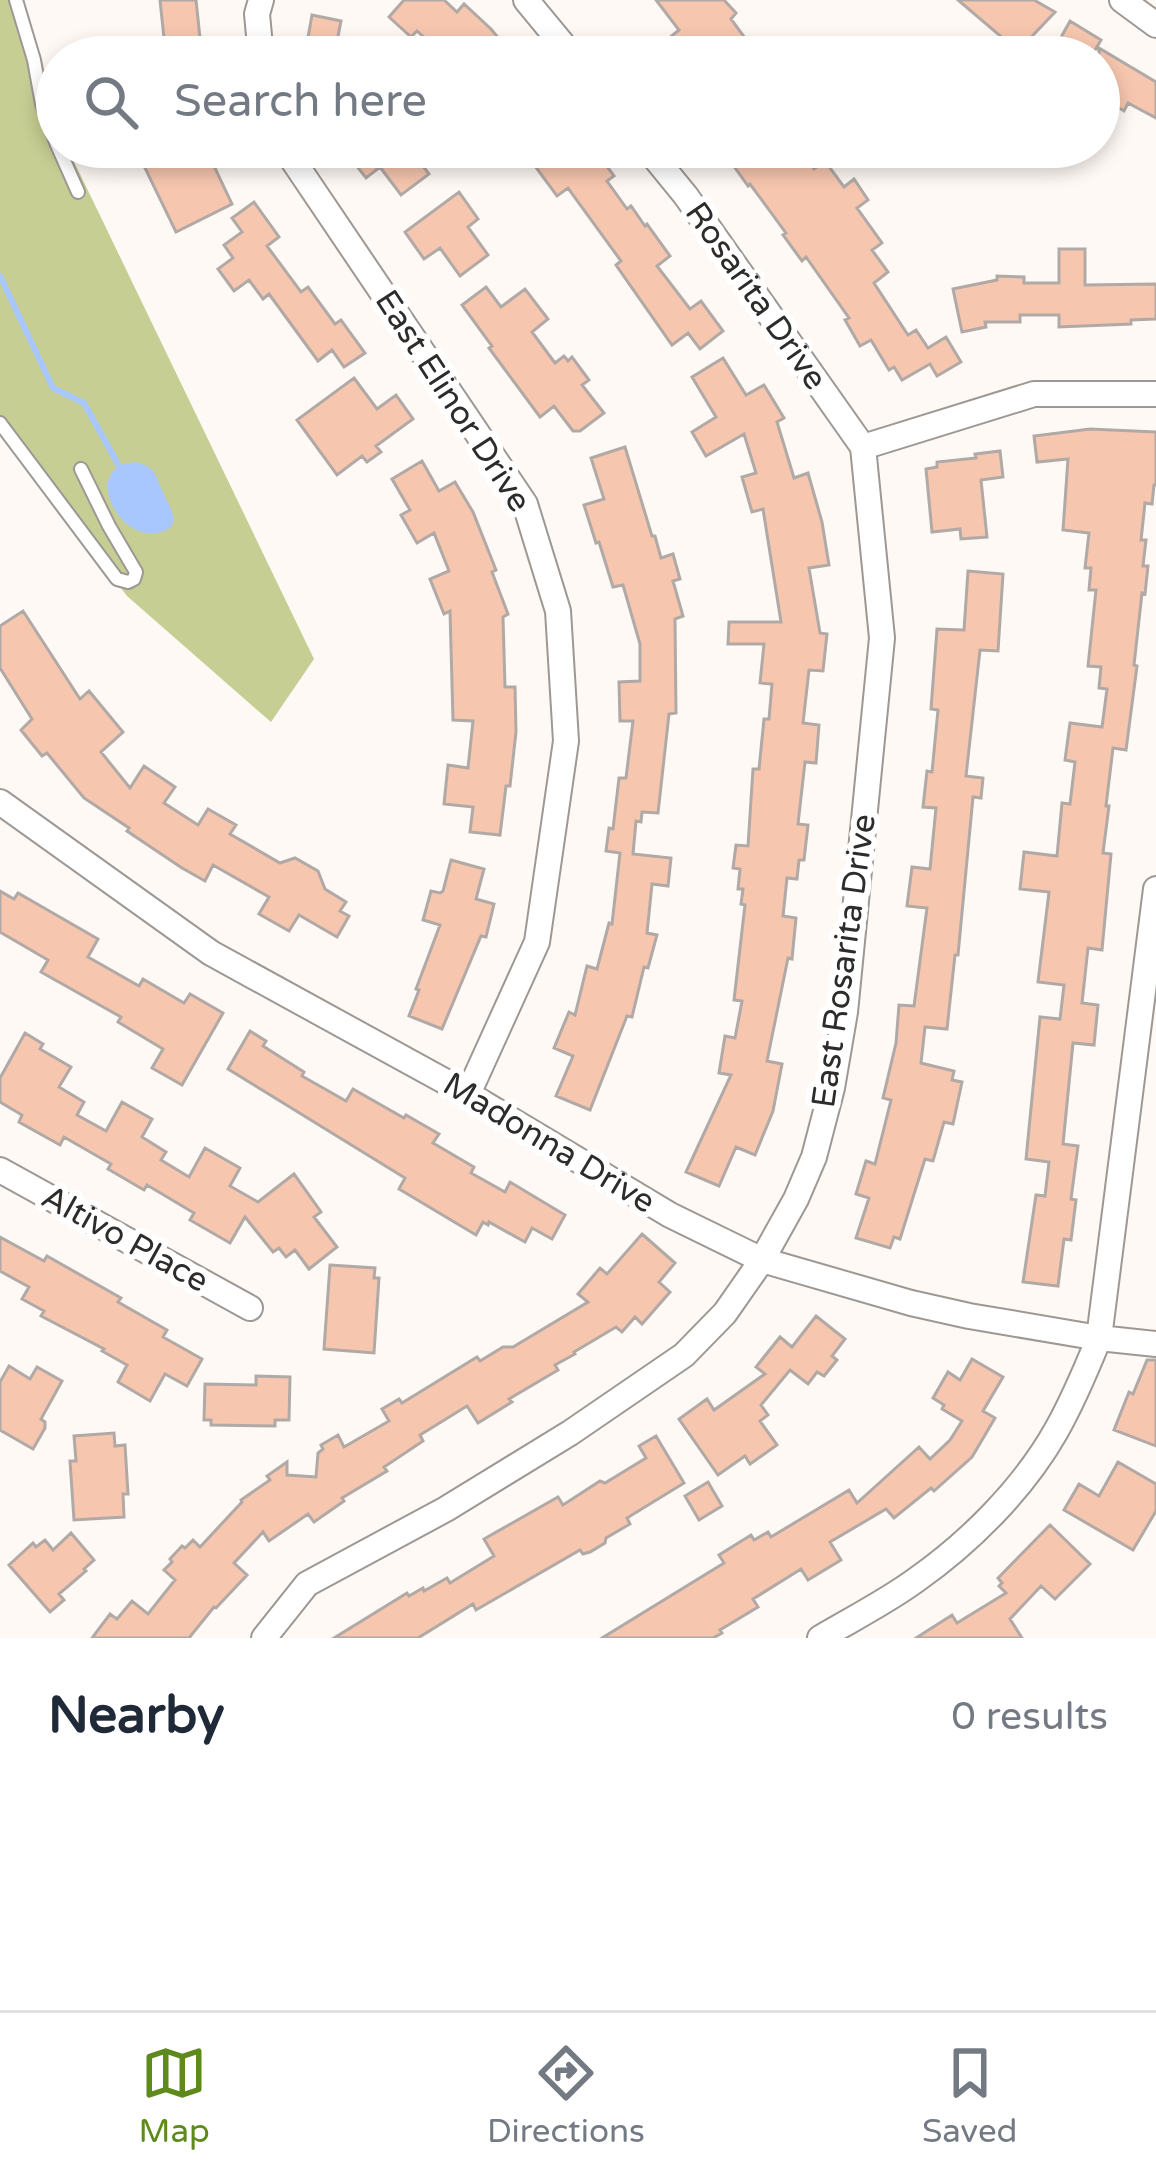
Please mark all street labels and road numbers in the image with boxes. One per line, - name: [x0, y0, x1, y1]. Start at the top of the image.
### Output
- street label: Rosarita Drive: [677, 195, 835, 397]
- street label: East Elinor Drive: [367, 283, 539, 519]
- street label: East Rosarita Drive: [804, 812, 884, 1110]
- street label: Madonna Drive: [436, 1065, 662, 1221]
- street label: Altivo Place: [35, 1177, 215, 1301]

